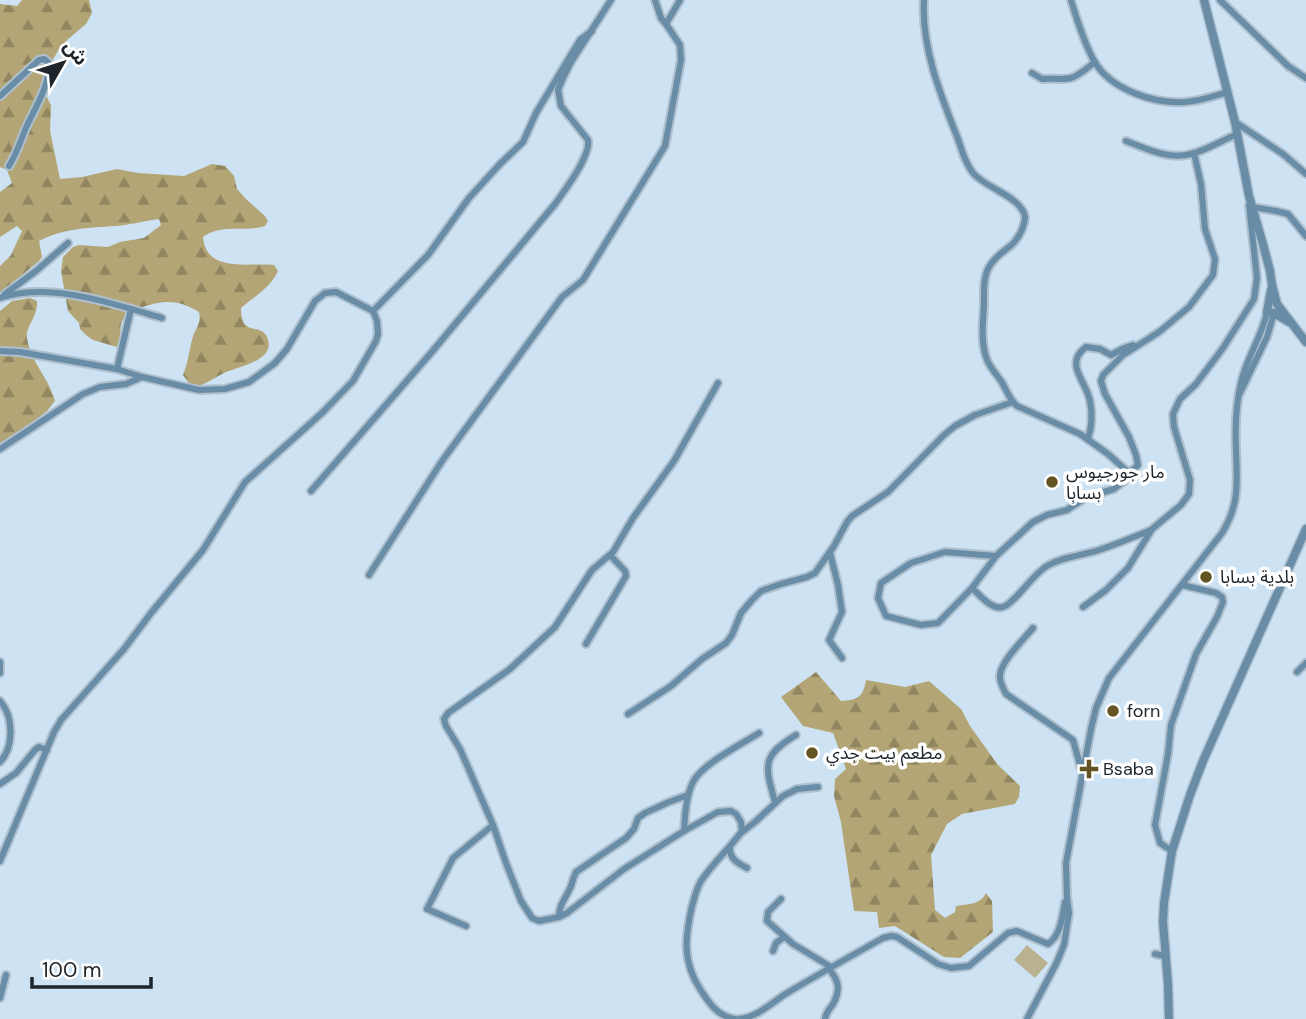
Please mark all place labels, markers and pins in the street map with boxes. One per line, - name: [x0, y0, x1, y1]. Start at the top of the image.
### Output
- place label: مار جورجيوس بسابا: [1066, 460, 1165, 505]
- marker: مار جورجيوس بسابا: [1044, 474, 1060, 490]
- place label: بلدية بسابا: [1220, 565, 1294, 589]
- marker: بلدية بسابا: [1198, 569, 1214, 585]
- place label: forn: [1127, 699, 1160, 723]
- marker: forn: [1105, 703, 1121, 719]
- place label: مطعم بيت جدي: [826, 741, 942, 766]
- marker: مطعم بيت جدي: [804, 745, 820, 761]
- place label: Bsaba: [1103, 757, 1154, 781]
- marker: Bsaba: [1081, 761, 1097, 777]

